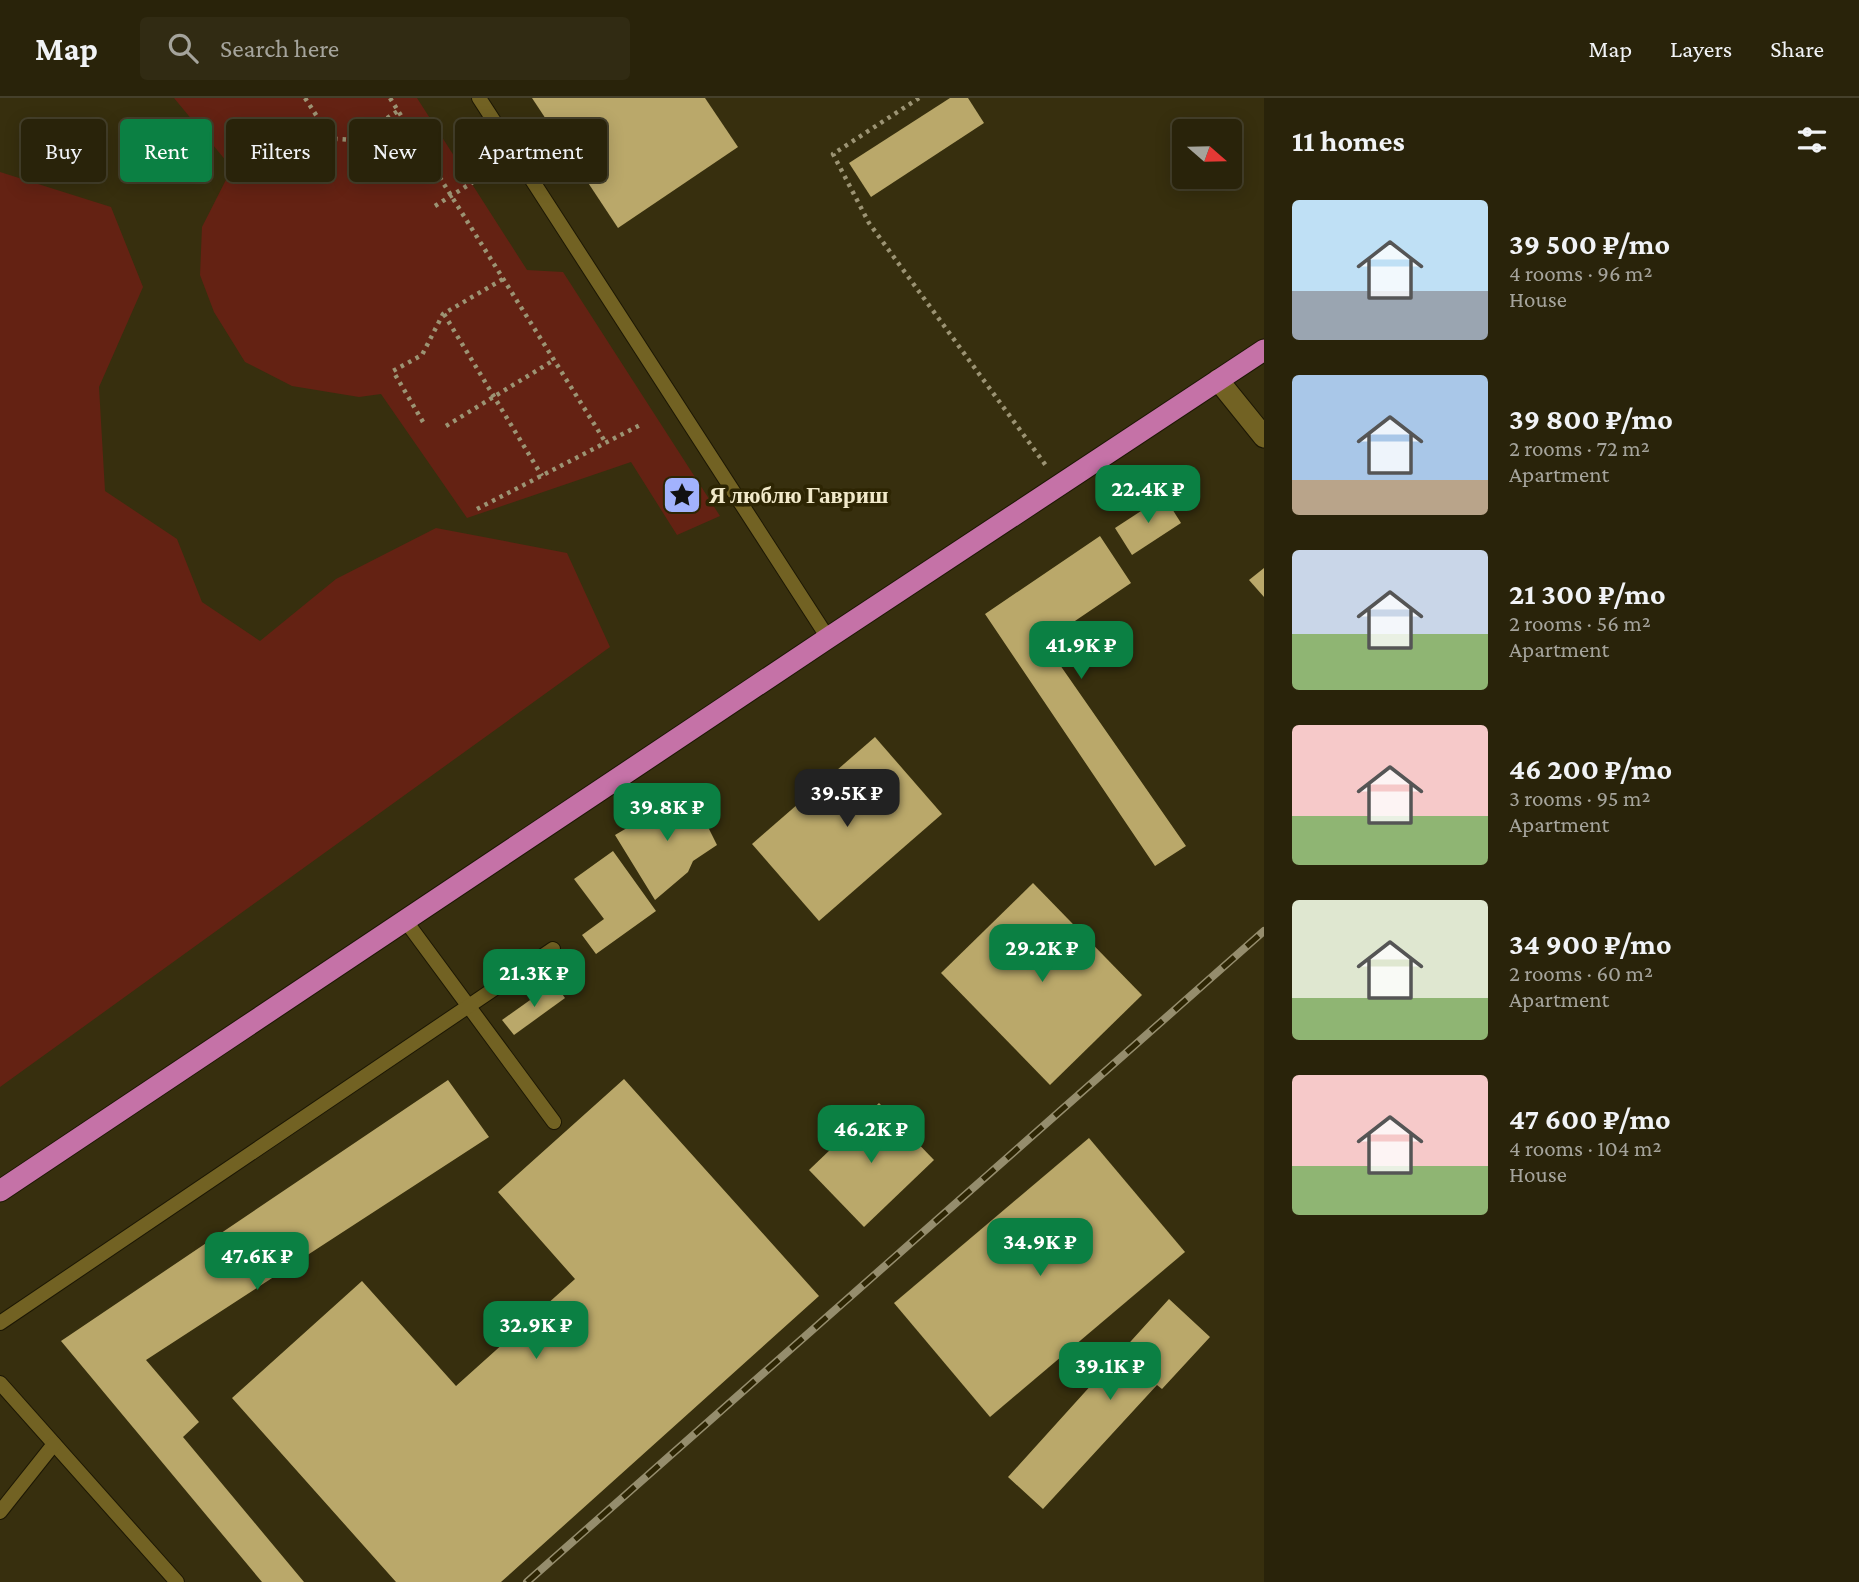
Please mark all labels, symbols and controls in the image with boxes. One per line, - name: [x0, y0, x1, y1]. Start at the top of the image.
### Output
- search box: [140, 17, 630, 80]
- icon: search: [164, 29, 202, 67]
- text: Map: [35, 30, 98, 67]
- text: Search here: [220, 34, 339, 63]
- text: Map: [1588, 35, 1632, 62]
- text: Layers: [1670, 35, 1732, 62]
- text: Share: [1770, 35, 1824, 62]
- chip: Buy: [21, 119, 106, 182]
- chip: Rent: [120, 119, 212, 182]
- chip: Filters: [226, 119, 335, 182]
- chip: New: [349, 119, 441, 182]
- chip: Apartment: [455, 119, 607, 182]
- north arrow: [1172, 119, 1242, 189]
- map controls: [1172, 119, 1242, 189]
- icon: filters: [1793, 121, 1831, 159]
- text: 11 homes: [1292, 124, 1405, 157]
- text: 39 500 ₽/mo: [1509, 227, 1670, 260]
- icon: home: [1348, 228, 1432, 312]
- text: 4 rooms · 96 m²: [1509, 260, 1652, 286]
- text: House: [1509, 286, 1567, 312]
- text: 39 800 ₽/mo: [1509, 402, 1673, 435]
- icon: home: [1348, 403, 1432, 487]
- text: 2 rooms · 72 m²: [1509, 435, 1650, 461]
- text: Apartment: [1509, 461, 1609, 487]
- pin: 22.4K ₽: [1083, 466, 1213, 525]
- place icon: Я люблю Гавриш: [661, 474, 703, 516]
- text: 22.4K ₽: [1111, 475, 1185, 501]
- place label: Я люблю Гавриш: [709, 482, 888, 508]
- text: 21 300 ₽/mo: [1509, 577, 1666, 610]
- icon: home: [1348, 578, 1432, 662]
- text: 2 rooms · 56 m²: [1509, 610, 1651, 636]
- pin: 41.9K ₽: [1016, 622, 1146, 681]
- text: 41.9K ₽: [1045, 631, 1117, 657]
- text: Apartment: [1509, 636, 1609, 662]
- text: 46 200 ₽/mo: [1509, 752, 1672, 785]
- icon: home: [1348, 753, 1432, 837]
- pin: 39.5K ₽: [782, 770, 912, 829]
- text: 39.5K ₽: [811, 779, 883, 805]
- pin: 39.8K ₽: [602, 784, 732, 843]
- text: 3 rooms · 95 m²: [1509, 785, 1650, 811]
- text: 39.8K ₽: [630, 793, 704, 819]
- text: Apartment: [1509, 811, 1609, 837]
- pin: 29.2K ₽: [977, 924, 1107, 984]
- text: 34 900 ₽/mo: [1509, 927, 1672, 960]
- icon: home: [1348, 928, 1432, 1012]
- text: 29.2K ₽: [1005, 934, 1079, 960]
- pin: 21.3K ₽: [469, 950, 599, 1009]
- text: 21.3K ₽: [499, 959, 569, 985]
- text: 2 rooms · 60 m²: [1509, 960, 1653, 986]
- text: Apartment: [1509, 986, 1609, 1012]
- text: 47 600 ₽/mo: [1509, 1102, 1671, 1135]
- icon: home: [1348, 1103, 1432, 1187]
- pin: 46.2K ₽: [806, 1105, 936, 1165]
- text: 46.2K ₽: [834, 1115, 908, 1141]
- text: 4 rooms · 104 m²: [1509, 1135, 1661, 1161]
- text: House: [1509, 1161, 1567, 1187]
- pin: 34.9K ₽: [975, 1218, 1105, 1278]
- text: 34.9K ₽: [1003, 1228, 1077, 1254]
- pin: 47.6K ₽: [192, 1232, 322, 1292]
- text: 47.6K ₽: [221, 1242, 293, 1268]
- pin: 32.9K ₽: [471, 1302, 601, 1361]
- text: 32.9K ₽: [499, 1311, 573, 1337]
- pin: 39.1K ₽: [1045, 1342, 1175, 1402]
- text: 39.1K ₽: [1075, 1352, 1145, 1378]

